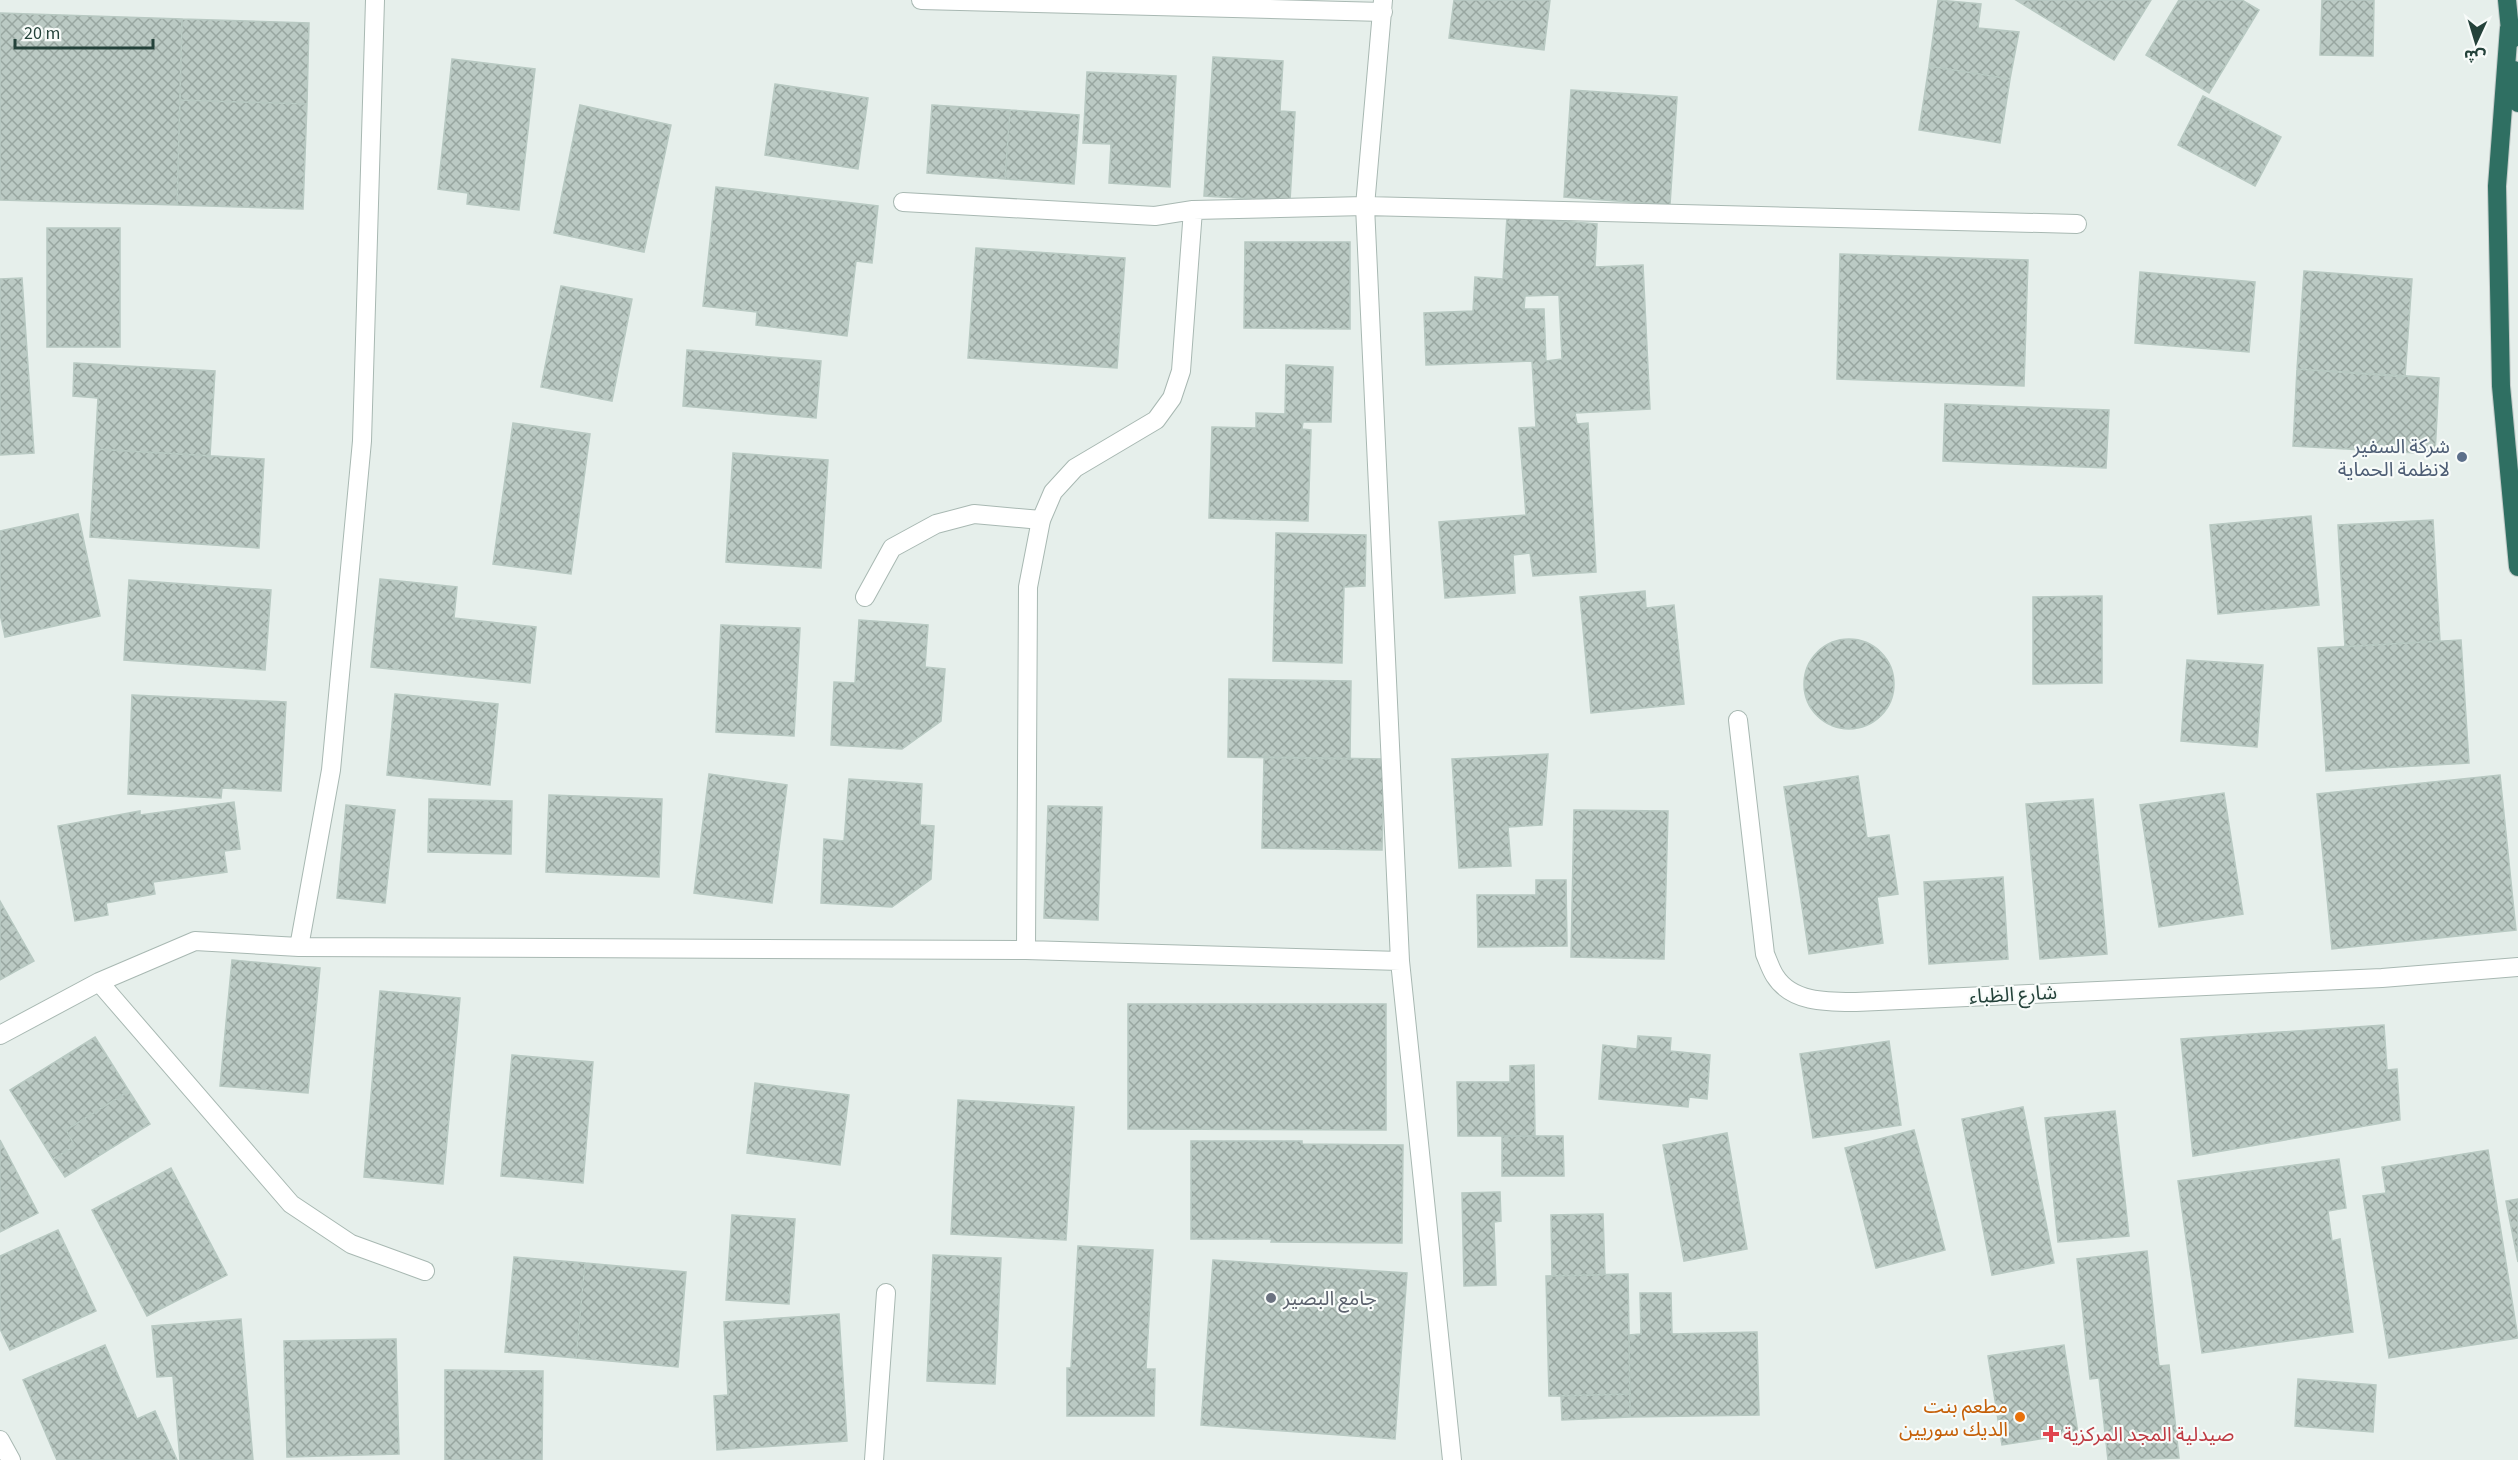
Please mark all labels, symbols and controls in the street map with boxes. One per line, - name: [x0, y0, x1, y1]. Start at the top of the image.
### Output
- scale bar: [15, 12, 153, 50]
- north arrow: [2446, 12, 2506, 72]
- text: 20 m: [24, 21, 60, 46]
- text: ش: [2463, 44, 2487, 68]
- place label: شركة السفير لانظمة الحماية: [2338, 433, 2450, 484]
- marker: شركة السفير لانظمة الحماية: [2455, 450, 2469, 464]
- street label: شارع الظباء: [1968, 979, 2058, 1011]
- place label: جامع البصير: [1282, 1285, 1377, 1313]
- marker: جامع البصير: [1264, 1291, 1278, 1305]
- place label: مطعم بنت الديك سوريين: [1899, 1393, 2008, 1444]
- marker: مطعم بنت الديك سوريين: [2013, 1410, 2027, 1424]
- place label: صيدلية المجد المركزية: [2063, 1421, 2234, 1449]
- marker: صيدلية المجد المركزية: [2044, 1427, 2058, 1441]

